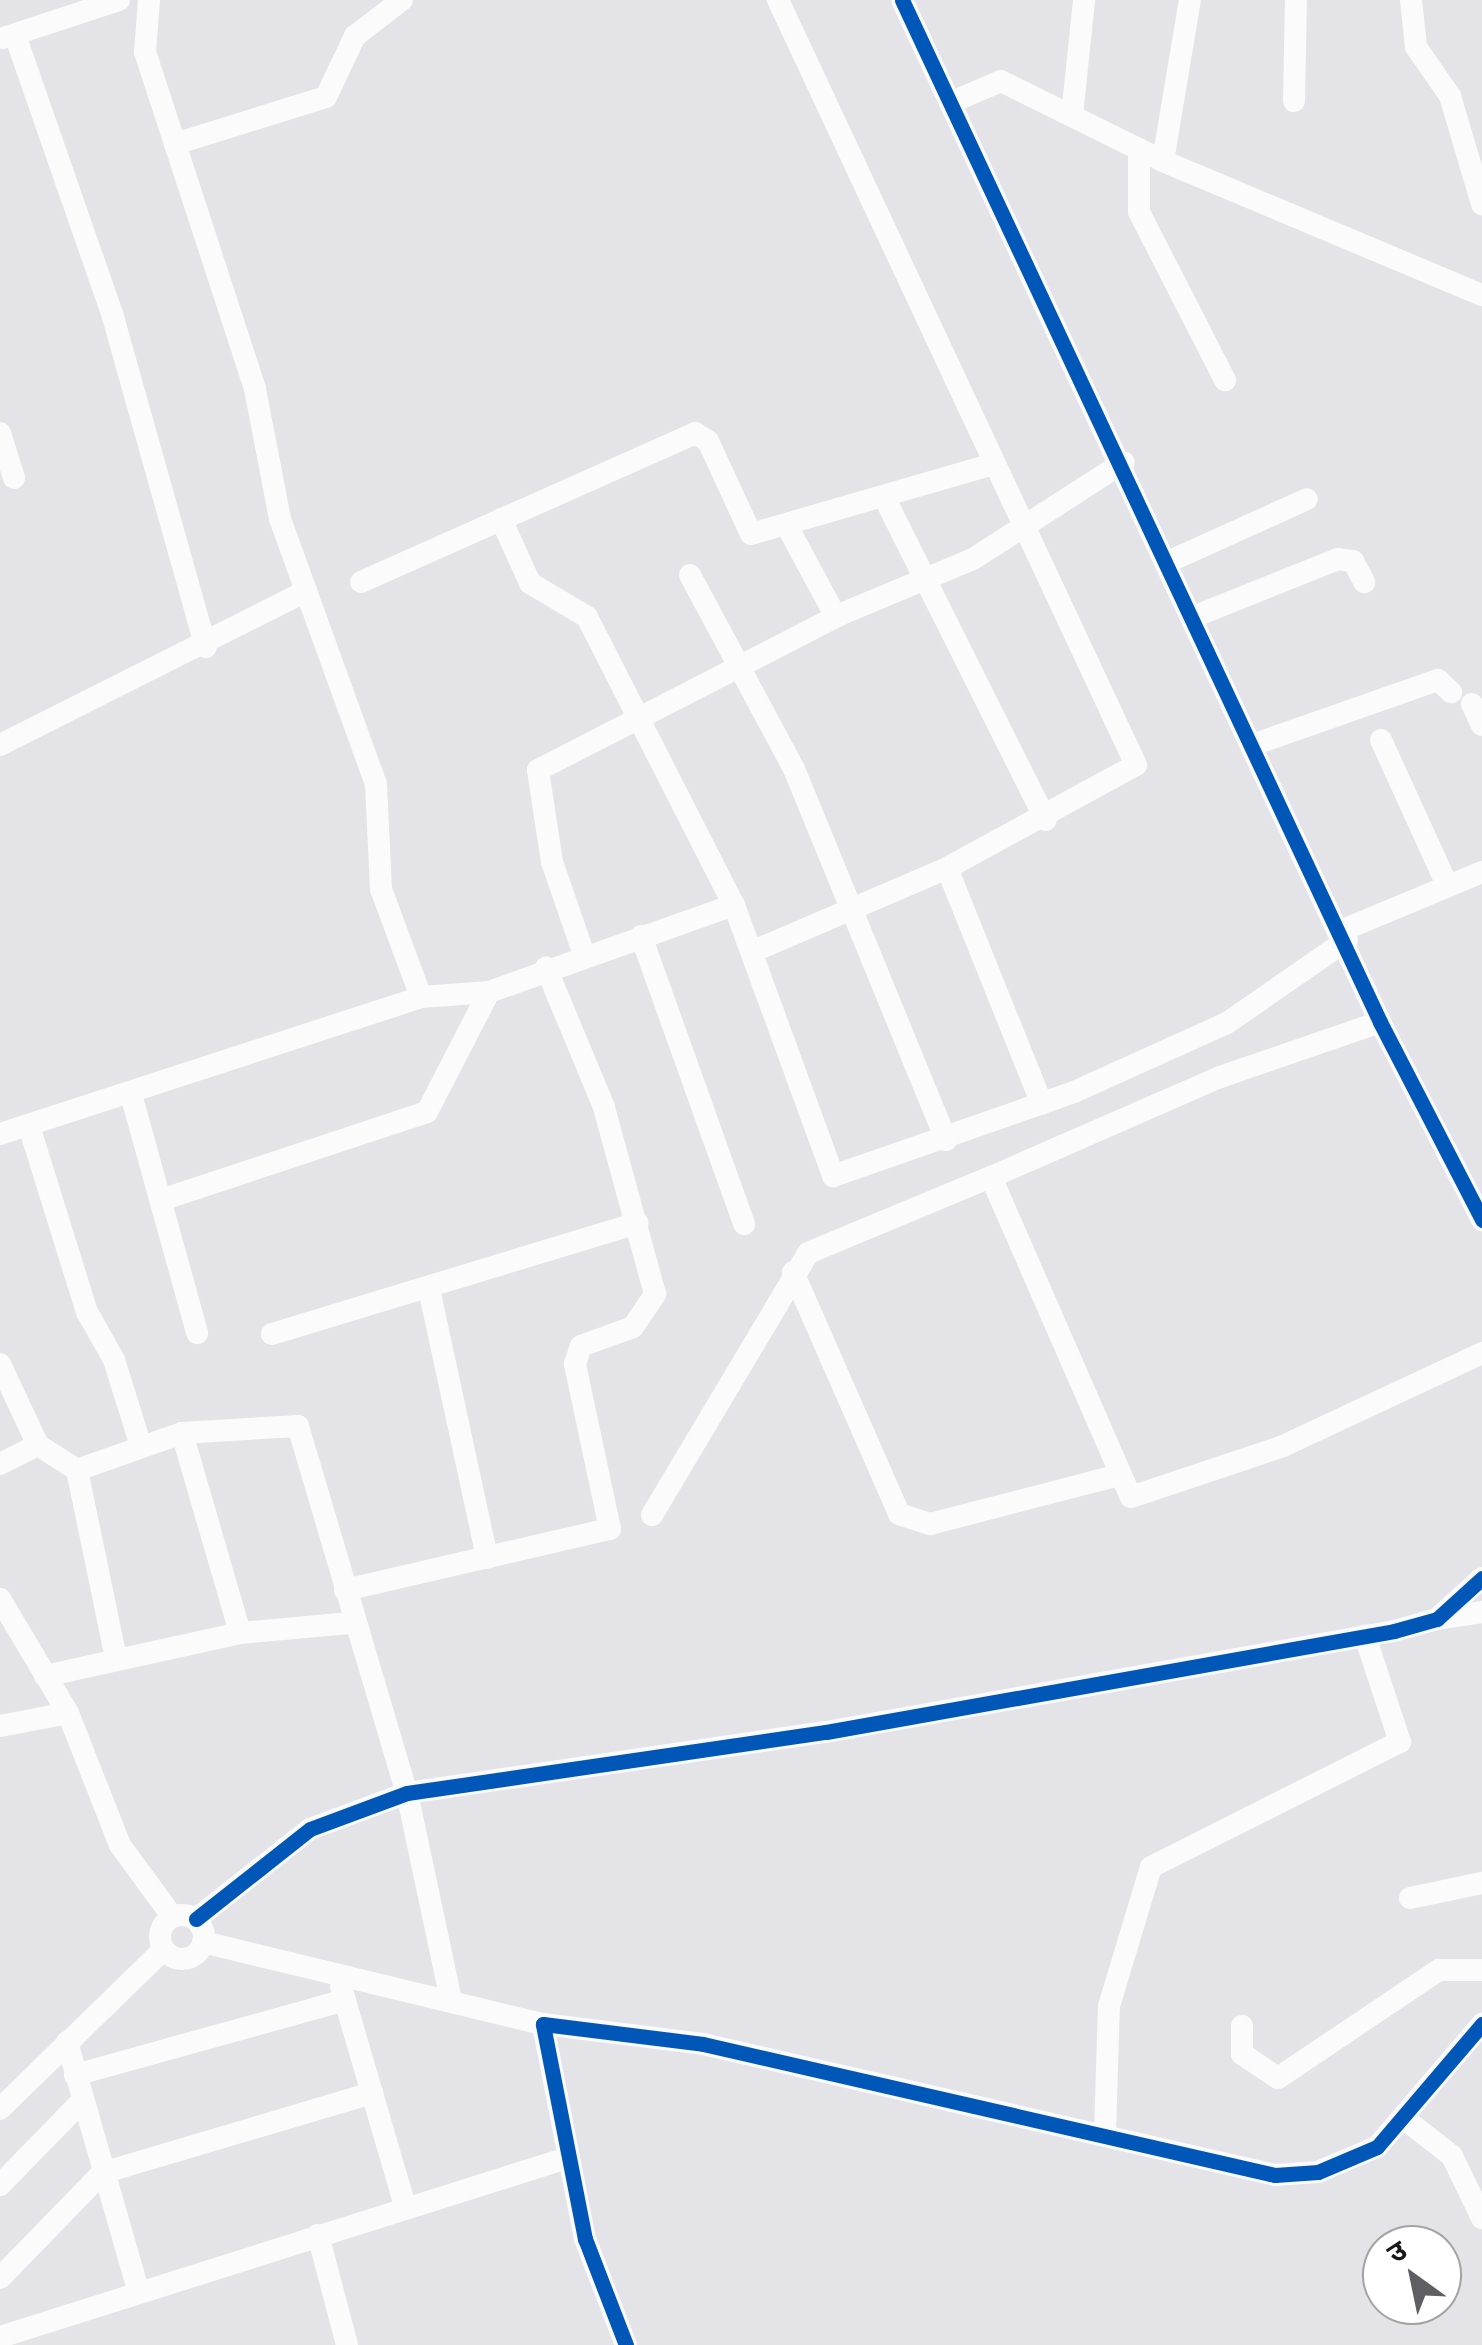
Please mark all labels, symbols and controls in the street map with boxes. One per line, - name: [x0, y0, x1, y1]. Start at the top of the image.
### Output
- north arrow: [1362, 2225, 1462, 2325]
- text: उ: [1380, 2232, 1413, 2270]

